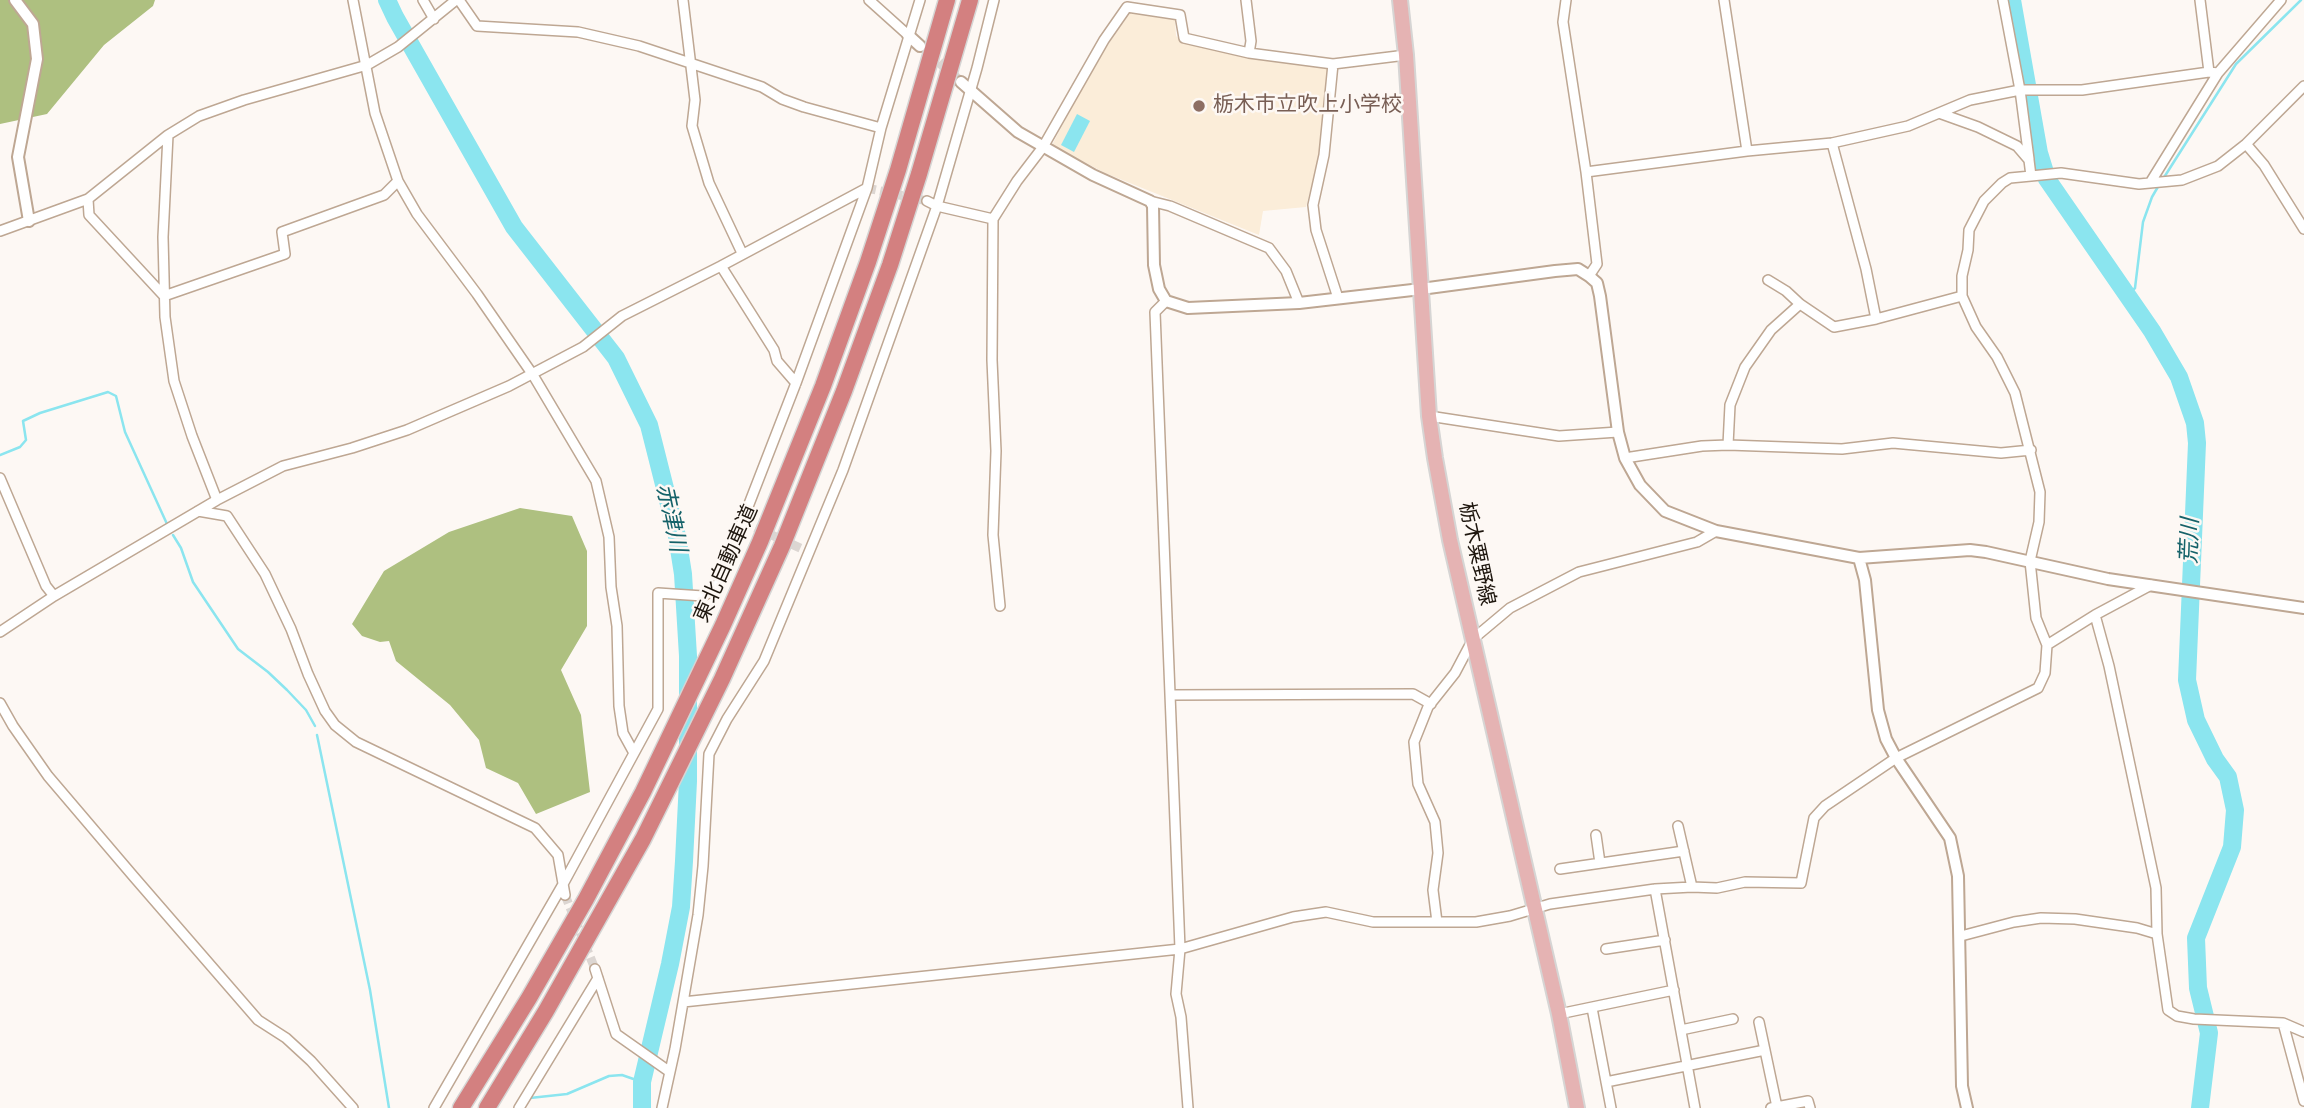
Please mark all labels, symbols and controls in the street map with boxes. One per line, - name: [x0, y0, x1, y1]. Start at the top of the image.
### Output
- place label: 栃木市立吹上小学校: [1213, 93, 1402, 119]
- marker: 栃木市立吹上小学校: [1191, 98, 1207, 114]
- water label: 赤津川: [649, 481, 691, 555]
- street label: 栃木粟野線: [1453, 500, 1499, 608]
- street label: 東北自動車道: [690, 501, 764, 627]
- water label: 荒川: [2176, 518, 2206, 564]

